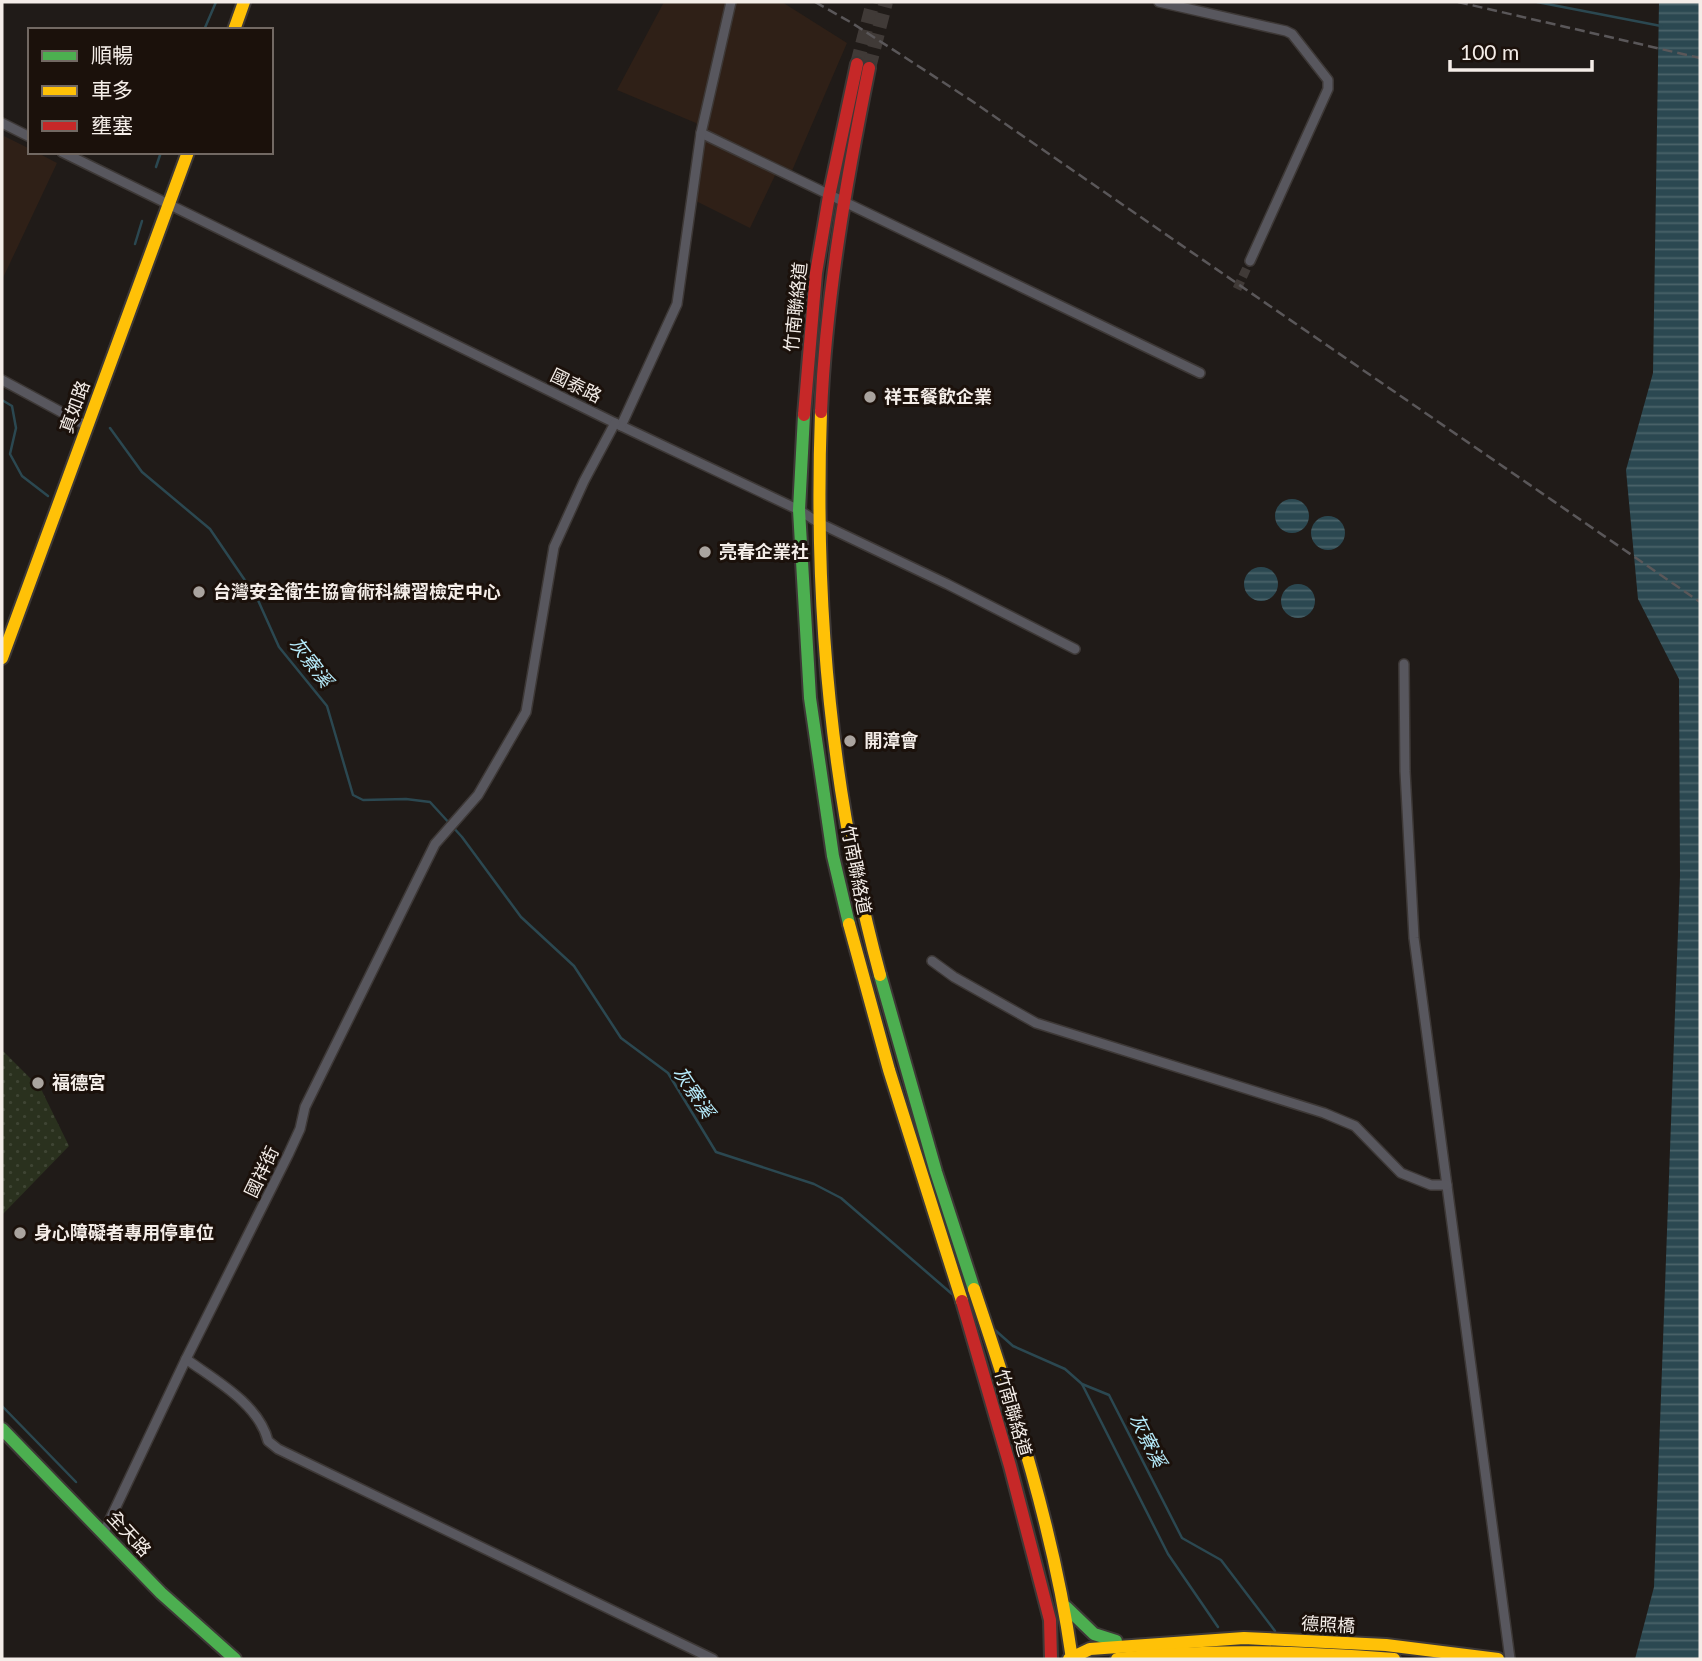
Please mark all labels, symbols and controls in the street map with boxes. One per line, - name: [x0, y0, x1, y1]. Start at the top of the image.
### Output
- legend: [28, 28, 273, 154]
- scale bar: [1450, 28, 1592, 72]
- text: 100 m: [1460, 39, 1519, 64]
- text: 順暢: [91, 42, 133, 67]
- text: 車多: [91, 77, 133, 102]
- text: 壅塞: [91, 112, 133, 137]
- street label: 竹南聯絡道: [779, 261, 811, 353]
- street label: 國泰路: [547, 363, 606, 407]
- street label: 真如路: [54, 378, 94, 436]
- place label: 祥玉餐飲企業: [884, 385, 992, 407]
- marker: 祥玉餐飲企業: [862, 389, 878, 405]
- place label: 亮春企業社: [719, 540, 809, 562]
- marker: 亮春企業社: [697, 544, 713, 560]
- place label: 台灣安全衛生協會術科練習檢定中心: [213, 580, 501, 602]
- marker: 台灣安全衛生協會術科練習檢定中心: [191, 584, 207, 600]
- water label: 灰寮溪: [285, 632, 340, 694]
- place label: 開漳會: [864, 729, 919, 751]
- marker: 開漳會: [842, 733, 858, 749]
- street label: 竹南聯絡道: [838, 824, 876, 916]
- water label: 灰寮溪: [669, 1062, 722, 1124]
- place label: 福德宮: [52, 1071, 106, 1093]
- marker: 福德宮: [30, 1075, 46, 1091]
- street label: 國祥街: [239, 1142, 283, 1201]
- place label: 身心障礙者專用停車位: [34, 1221, 214, 1243]
- marker: 身心障礙者專用停車位: [12, 1225, 28, 1241]
- street label: 竹南聯絡道: [991, 1366, 1037, 1459]
- water label: 灰寮溪: [1125, 1409, 1173, 1473]
- street label: 全天路: [103, 1506, 156, 1561]
- street label: 德照橋: [1301, 1612, 1356, 1636]

